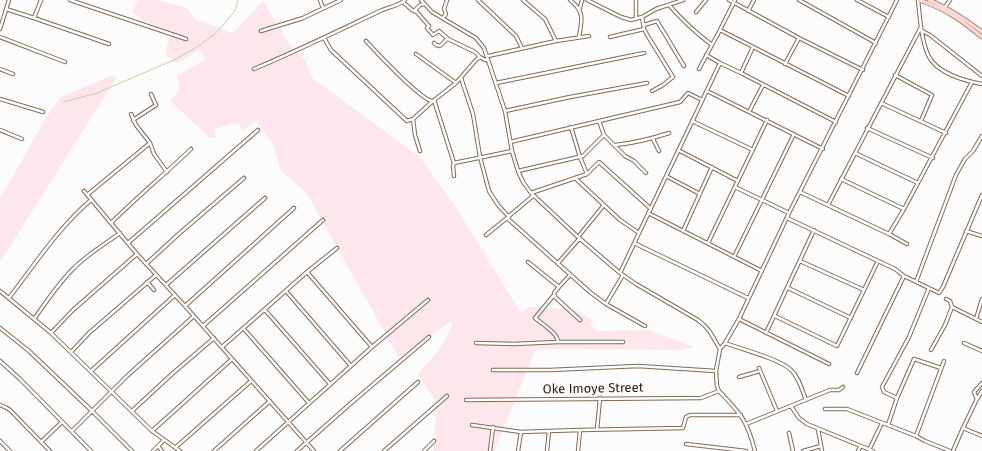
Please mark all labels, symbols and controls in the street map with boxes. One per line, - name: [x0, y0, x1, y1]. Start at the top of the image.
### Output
- street label: Oke Imoye Street: [543, 380, 643, 398]

